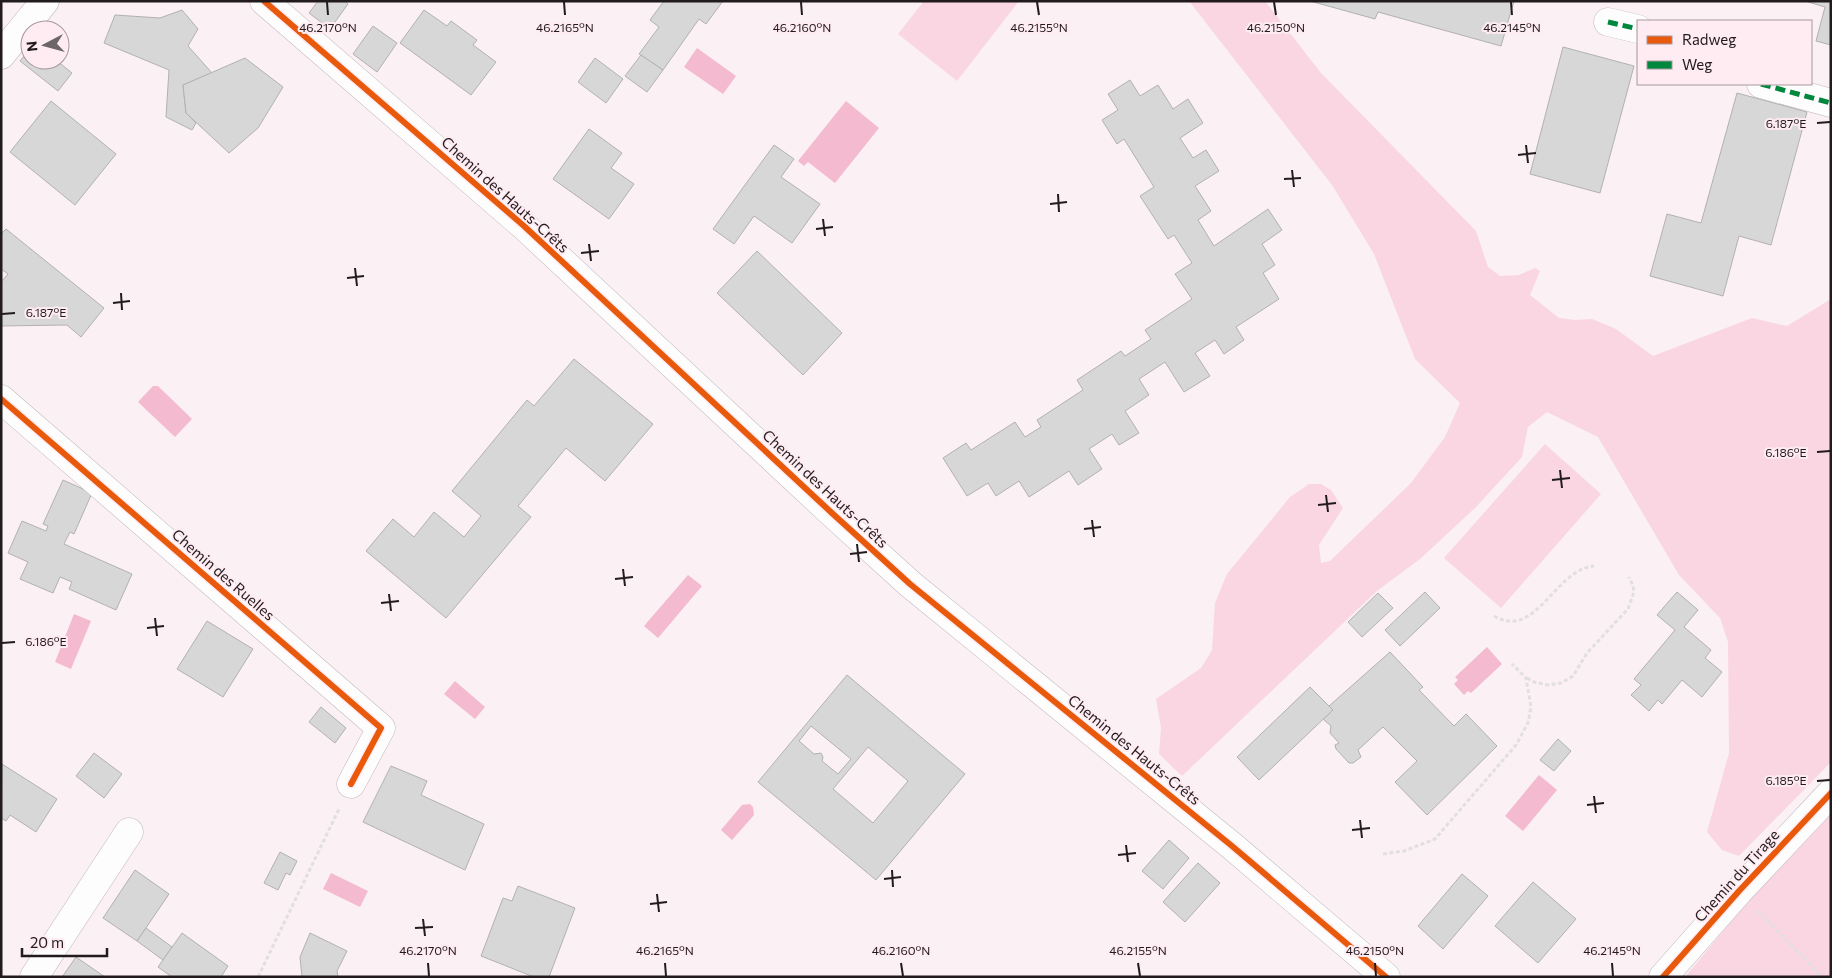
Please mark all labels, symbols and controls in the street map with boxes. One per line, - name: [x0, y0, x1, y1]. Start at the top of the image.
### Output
- north arrow: [20, 20, 70, 70]
- text: 46.2170°N: [299, 20, 357, 34]
- text: 46.2165°N: [536, 20, 594, 34]
- text: 46.2160°N: [773, 20, 831, 34]
- text: 46.2155°N: [1010, 20, 1068, 34]
- text: 46.2150°N: [1247, 20, 1305, 34]
- text: 46.2145°N: [1483, 20, 1541, 34]
- legend: [1637, 20, 1812, 85]
- text: Radweg: [1682, 30, 1736, 48]
- text: N: [23, 40, 41, 53]
- text: Weg: [1682, 55, 1712, 73]
- text: 6.187°E: [1766, 116, 1806, 130]
- street label: Chemin des Hauts-Crêts: [438, 132, 573, 256]
- text: 6.187°E: [26, 305, 66, 319]
- street label: Chemin des Hauts-Crêts: [759, 425, 892, 551]
- text: 6.186°E: [1765, 445, 1807, 459]
- street label: Chemin des Ruelles: [169, 525, 279, 624]
- text: 6.186°E: [25, 634, 67, 648]
- street label: Chemin des Hauts-Crêts: [1065, 690, 1205, 808]
- text: 6.185°E: [1765, 773, 1807, 787]
- street label: Chemin du Tirage: [1690, 825, 1783, 925]
- scale bar: [22, 926, 108, 958]
- text: 20 m: [30, 933, 64, 951]
- text: 46.2170°N: [399, 943, 457, 957]
- text: 46.2165°N: [636, 943, 694, 957]
- text: 46.2160°N: [872, 943, 930, 957]
- text: 46.2155°N: [1109, 943, 1167, 957]
- text: 46.2150°N: [1346, 943, 1404, 957]
- text: 46.2145°N: [1583, 943, 1641, 957]

